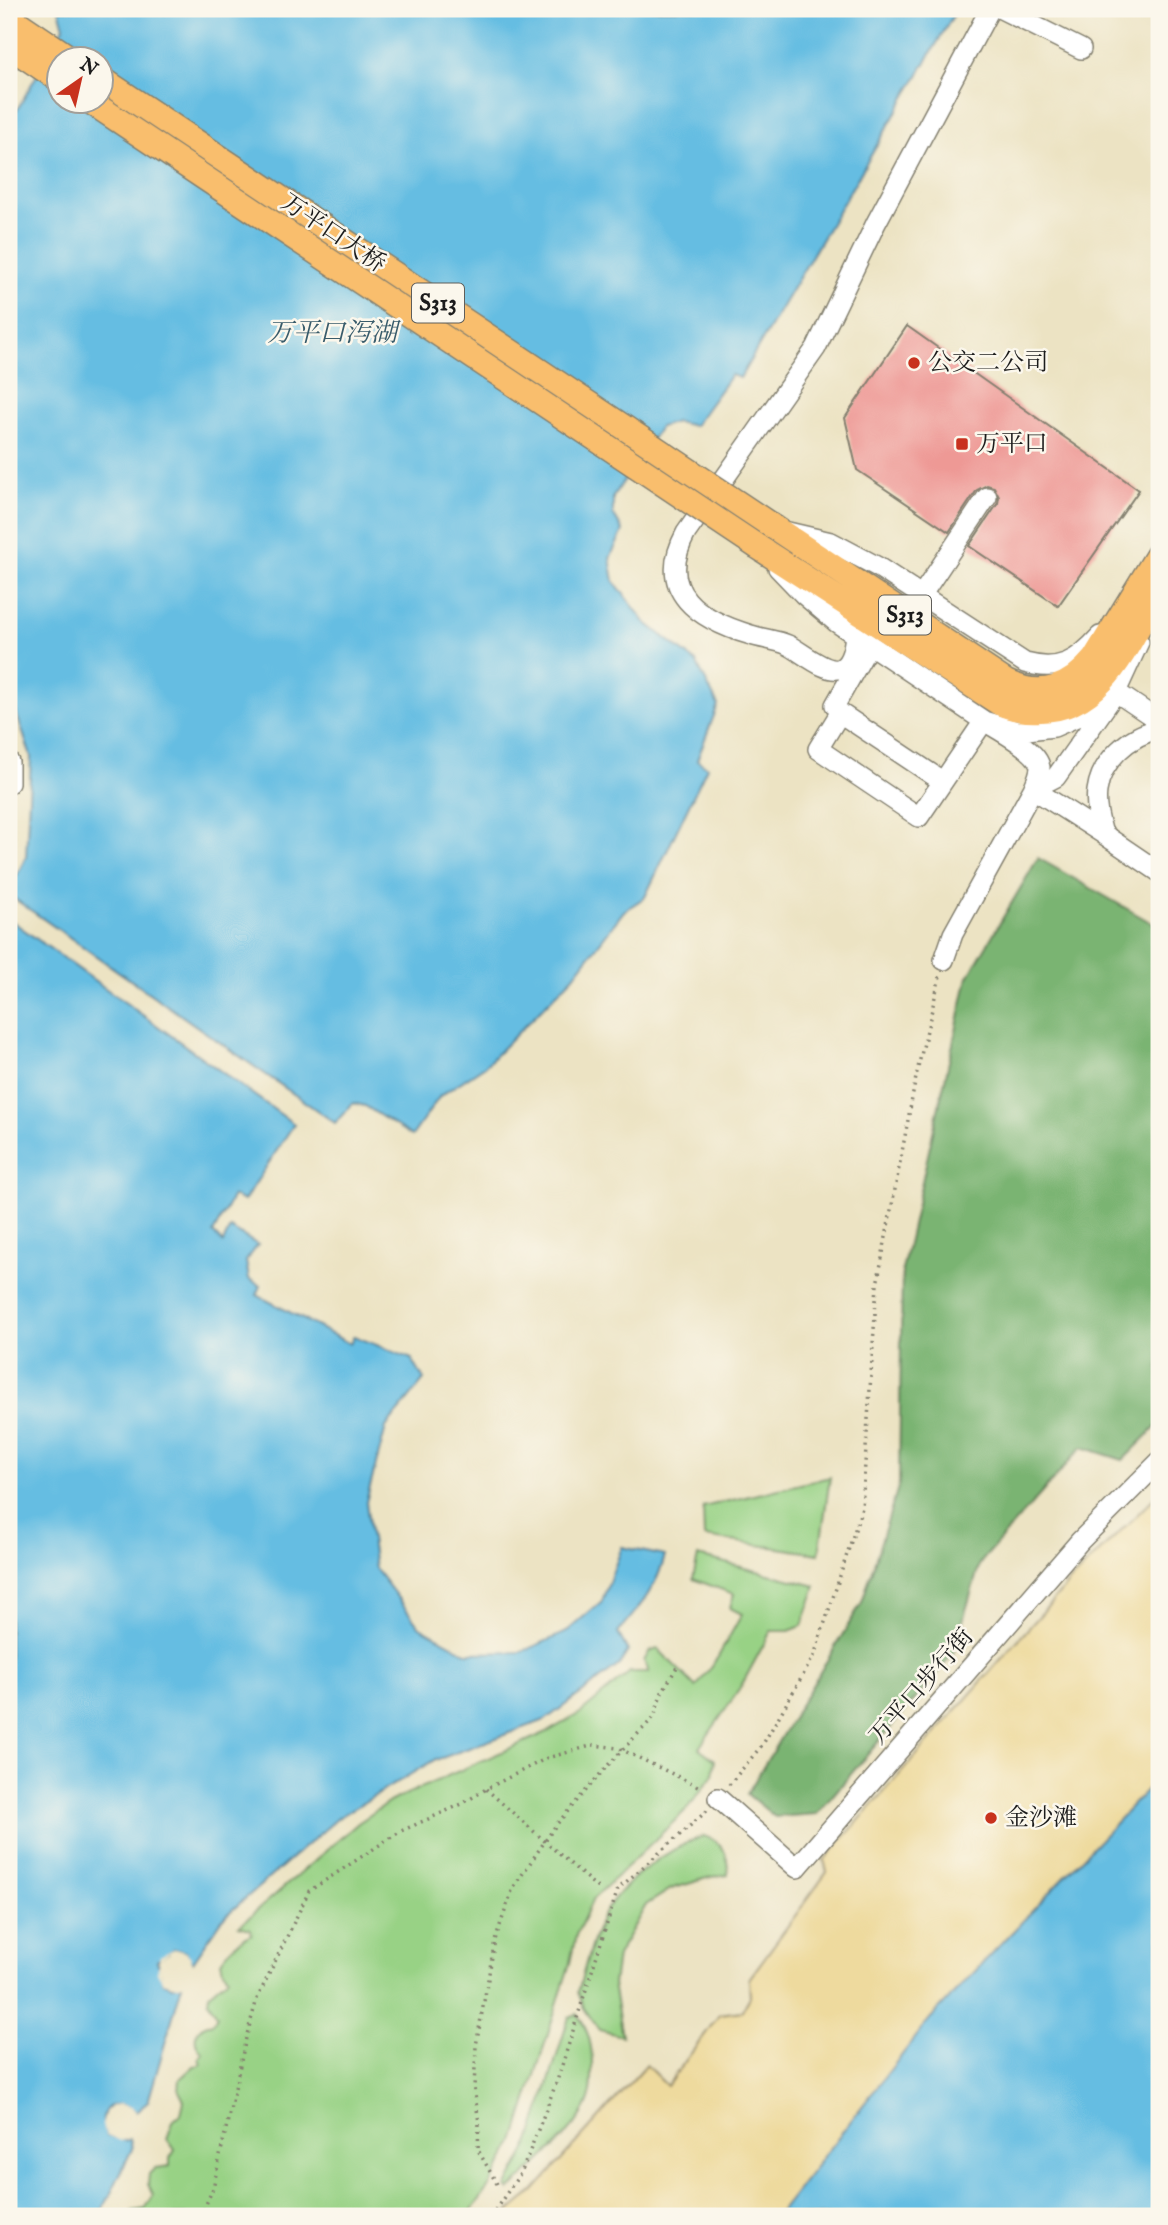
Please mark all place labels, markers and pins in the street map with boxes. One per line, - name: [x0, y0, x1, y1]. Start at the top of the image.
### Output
- place label: 公交二公司: [928, 348, 1048, 379]
- marker: 公交二公司: [906, 355, 922, 371]
- place label: 万平口: [976, 429, 1048, 460]
- marker: 万平口: [954, 436, 970, 452]
- place label: 金沙滩: [1005, 1803, 1077, 1834]
- marker: 金沙滩: [983, 1810, 999, 1826]

